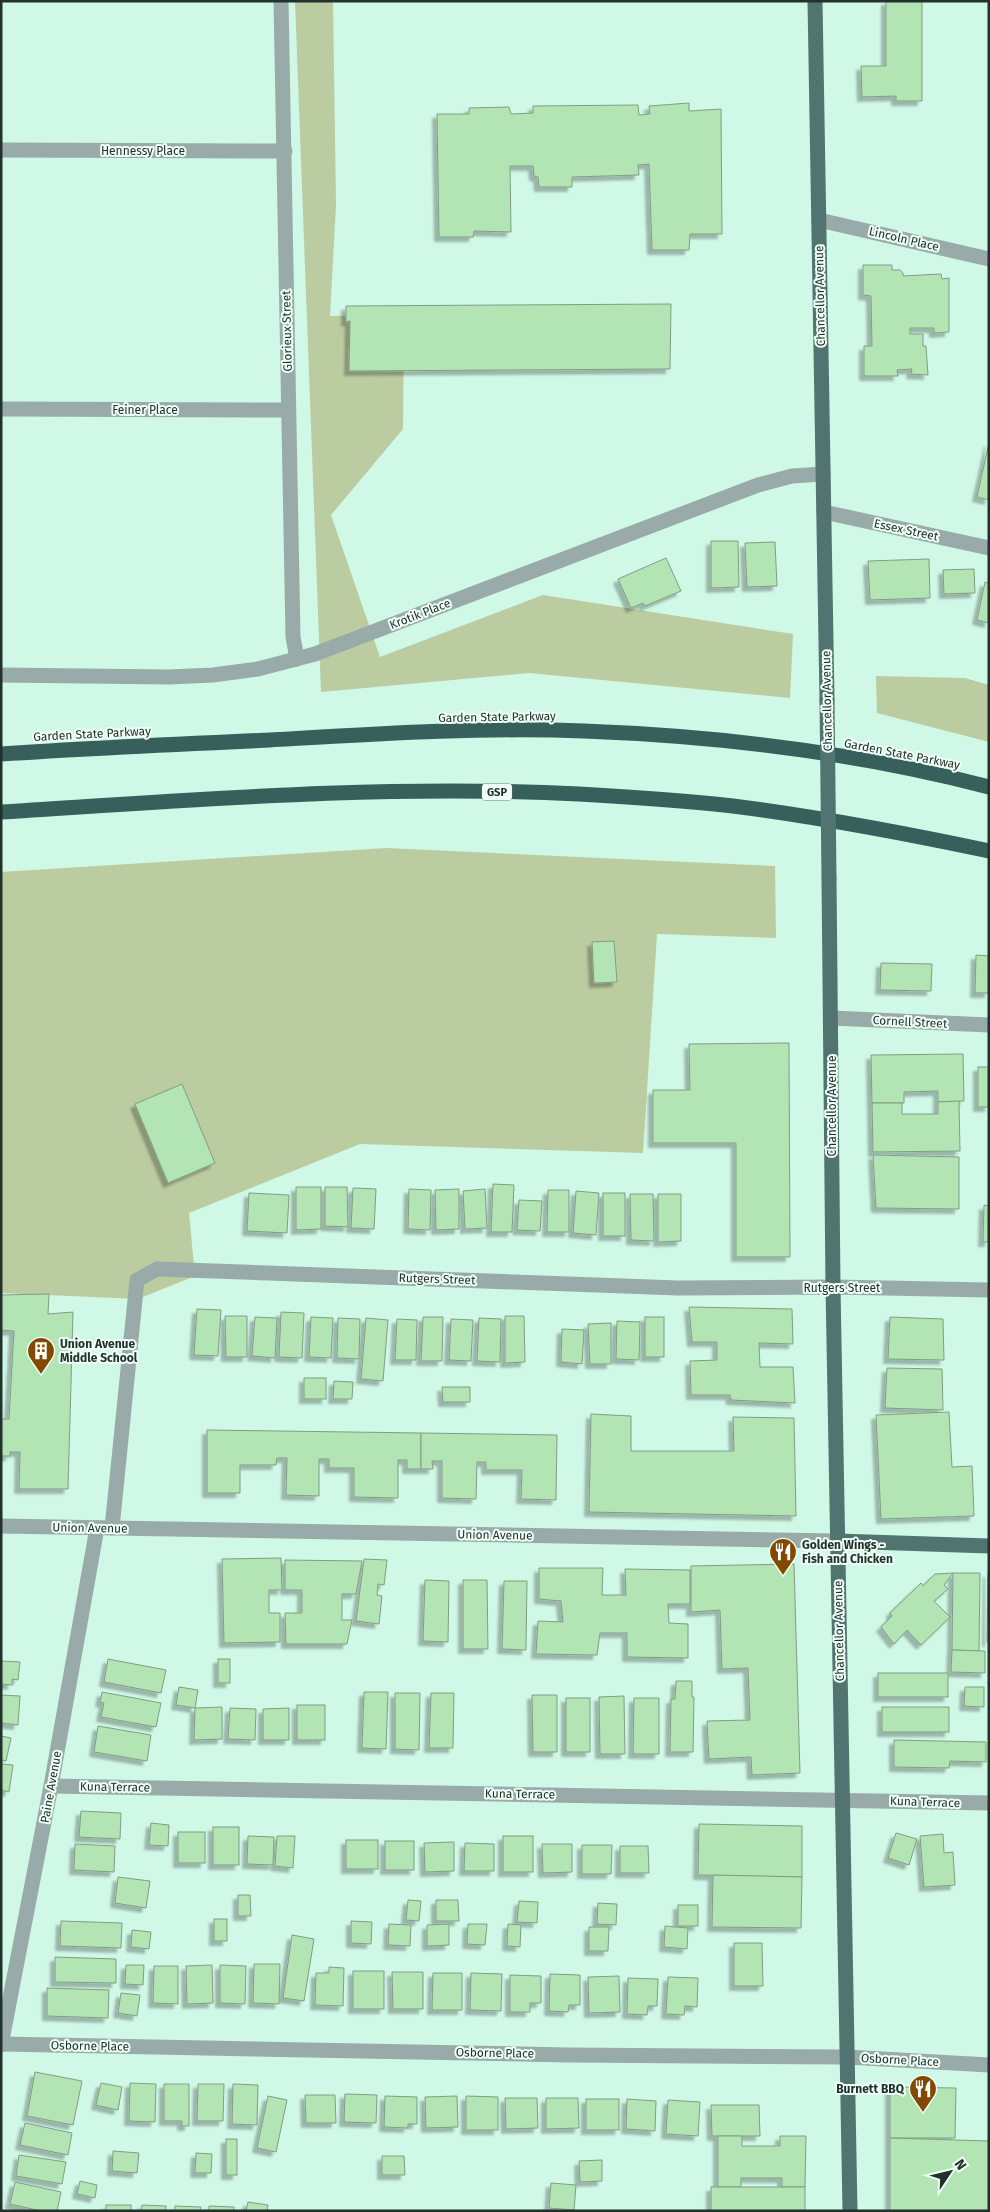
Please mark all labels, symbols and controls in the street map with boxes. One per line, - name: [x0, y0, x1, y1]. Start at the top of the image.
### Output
- street label: Hennessy Place: [101, 144, 185, 158]
- street label: Lincoln Place: [868, 224, 940, 254]
- street label: Chancellor Avenue: [812, 245, 828, 347]
- street label: Glorieux Street: [279, 290, 295, 372]
- street label: Feiner Place: [112, 403, 178, 417]
- street label: Essex Street: [873, 516, 940, 544]
- street label: Krotik Place: [387, 596, 453, 632]
- street label: Chancellor Avenue: [819, 650, 835, 752]
- street label: Garden State Parkway: [438, 709, 556, 725]
- street label: Garden State Parkway: [33, 724, 151, 744]
- street label: Garden State Parkway: [843, 736, 961, 772]
- road number: GSP: [482, 784, 512, 800]
- street label: Cornell Street: [872, 1013, 948, 1031]
- street label: Chancellor Avenue: [825, 1056, 839, 1156]
- street label: Rutgers Street: [398, 1271, 476, 1287]
- street label: Rutgers Street: [804, 1281, 881, 1295]
- building icon: Union Avenue Middle School: [26, 1336, 56, 1375]
- place label: Union Avenue Middle School: [60, 1337, 138, 1365]
- street label: Union Avenue: [52, 1520, 128, 1536]
- street label: Union Avenue: [457, 1527, 533, 1543]
- restaurant icon: Golden Wings - Fish and Chicken: [768, 1537, 798, 1576]
- place label: Golden Wings - Fish and Chicken: [802, 1538, 893, 1566]
- street label: Chancellor Avenue: [831, 1580, 847, 1682]
- street label: Paine Avenue: [38, 1750, 64, 1824]
- street label: Kuna Terrace: [80, 1779, 150, 1795]
- street label: Kuna Terrace: [485, 1786, 555, 1802]
- street label: Kuna Terrace: [890, 1794, 960, 1810]
- street label: Osborne Place: [51, 2038, 129, 2054]
- street label: Osborne Place: [456, 2045, 534, 2061]
- street label: Osborne Place: [861, 2051, 939, 2069]
- restaurant icon: Burnett BBQ: [908, 2074, 938, 2113]
- place label: Burnett BBQ: [836, 2082, 905, 2096]
- north arrow: [925, 2147, 975, 2197]
- text: N: [951, 2156, 970, 2174]

